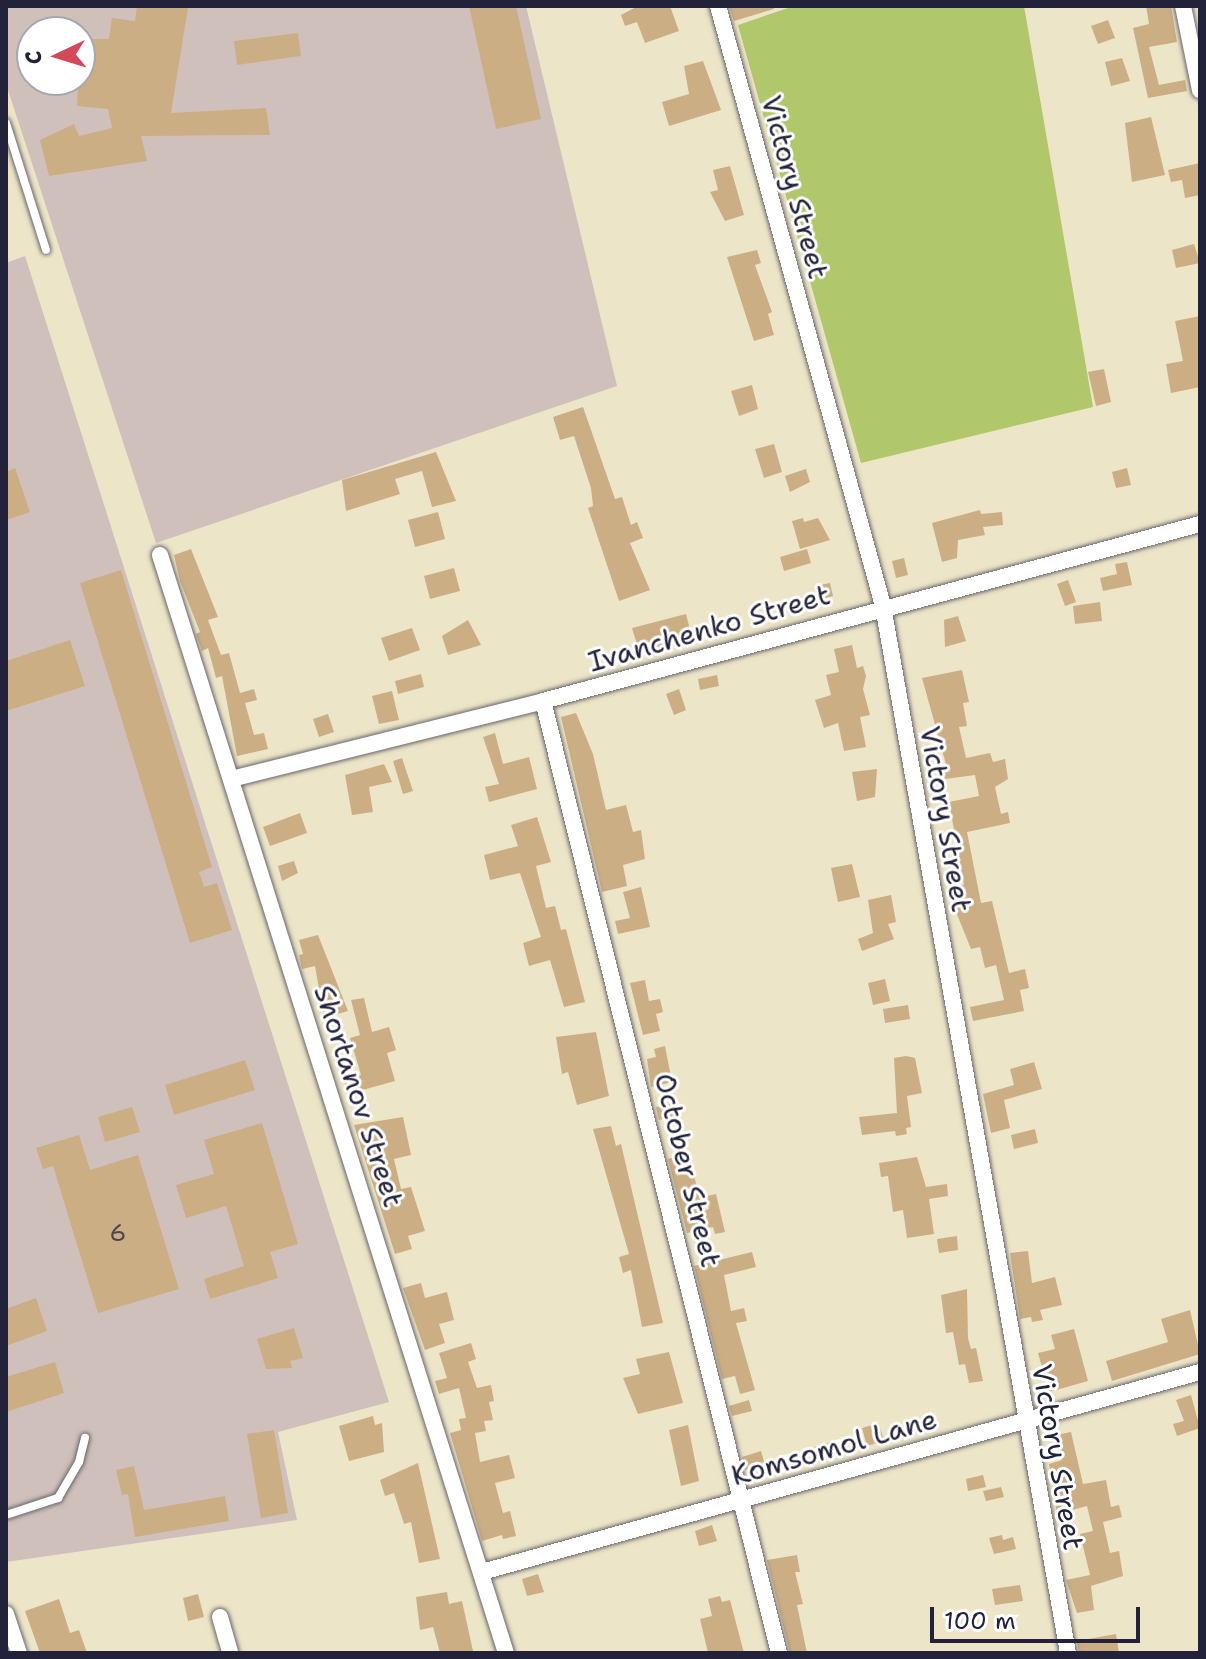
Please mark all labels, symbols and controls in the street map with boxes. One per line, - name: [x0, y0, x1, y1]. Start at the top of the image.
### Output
- north arrow: [16, 16, 96, 96]
- text: С: [19, 50, 48, 65]
- street label: Victory Street: [754, 92, 836, 282]
- street label: Ivanchenko Street: [584, 577, 834, 679]
- street label: Victory Street: [913, 723, 979, 915]
- street label: Shortanov Street: [307, 981, 411, 1211]
- street label: October Street: [648, 1070, 728, 1270]
- house number: 6: [110, 1220, 126, 1248]
- street label: Victory Street: [1025, 1361, 1091, 1553]
- street label: Komsomol Lane: [727, 1402, 941, 1492]
- scale bar: [934, 1591, 1144, 1641]
- text: 100 m: [944, 1605, 1016, 1637]

